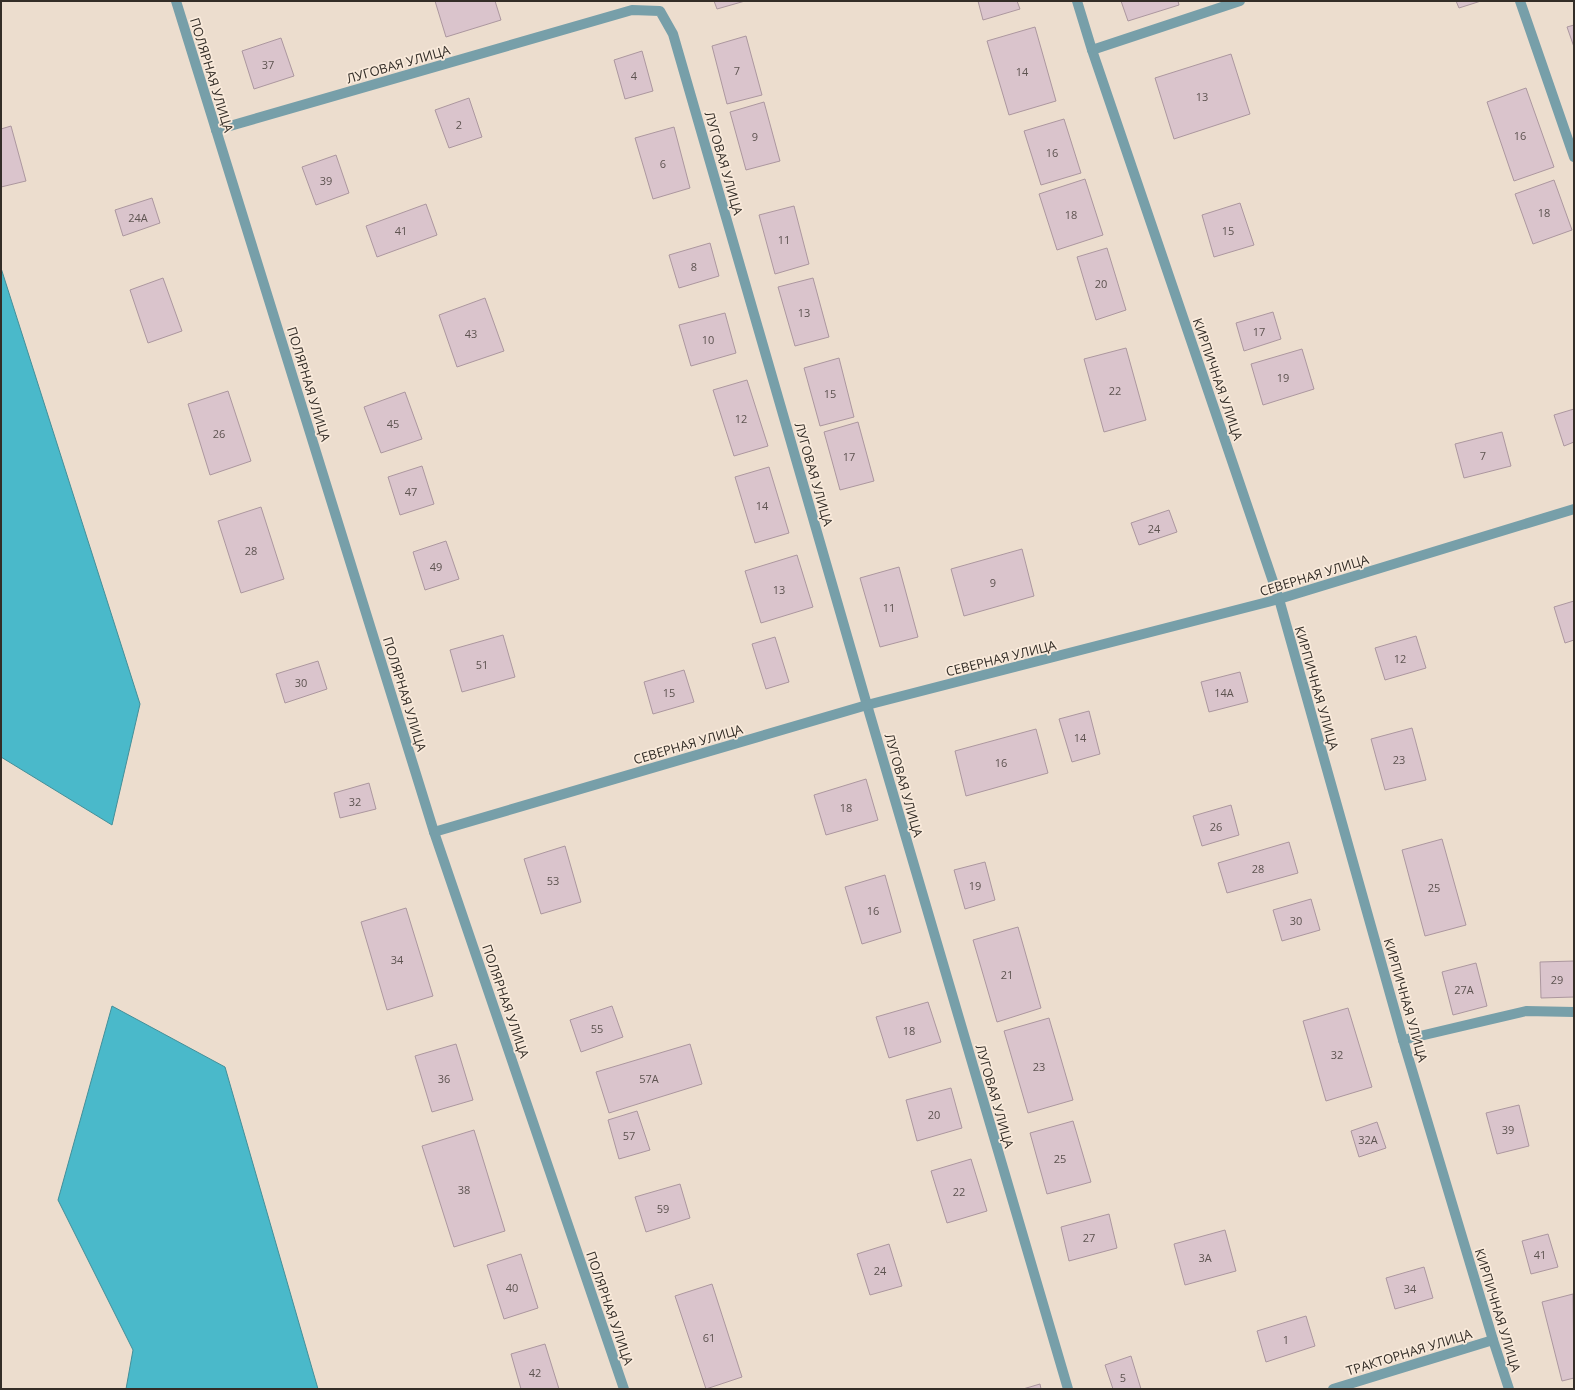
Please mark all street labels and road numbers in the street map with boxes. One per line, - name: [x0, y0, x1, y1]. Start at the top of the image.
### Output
- street label: ПОЛЯРНАЯ УЛИЦА: [186, 15, 238, 135]
- street label: ЛУГОВАЯ УЛИЦА: [344, 40, 453, 87]
- street label: ЛУГОВАЯ УЛИЦА: [701, 109, 748, 218]
- street label: КИРПИЧНАЯ УЛИЦА: [1189, 315, 1248, 443]
- street label: ПОЛЯРНАЯ УЛИЦА: [283, 324, 335, 444]
- street label: ЛУГОВАЯ УЛИЦА: [791, 420, 838, 529]
- street label: СЕВЕРНАЯ УЛИЦА: [1257, 550, 1371, 600]
- street label: КИРПИЧНАЯ УЛИЦА: [1291, 624, 1344, 753]
- street label: ПОЛЯРНАЯ УЛИЦА: [379, 634, 431, 754]
- street label: СЕВЕРНАЯ УЛИЦА: [944, 635, 1059, 680]
- street label: СЕВЕРНАЯ УЛИЦА: [631, 720, 746, 768]
- street label: ЛУГОВАЯ УЛИЦА: [881, 731, 928, 840]
- street label: КИРПИЧНАЯ УЛИЦА: [1380, 936, 1433, 1065]
- street label: ПОЛЯРНАЯ УЛИЦА: [478, 942, 534, 1061]
- street label: ЛУГОВАЯ УЛИЦА: [972, 1042, 1019, 1151]
- street label: КИРПИЧНАЯ УЛИЦА: [1471, 1246, 1526, 1375]
- street label: ПОЛЯРНАЯ УЛИЦА: [582, 1249, 638, 1368]
- street label: ТРАКТОРНАЯ УЛИЦА: [1344, 1324, 1475, 1380]

